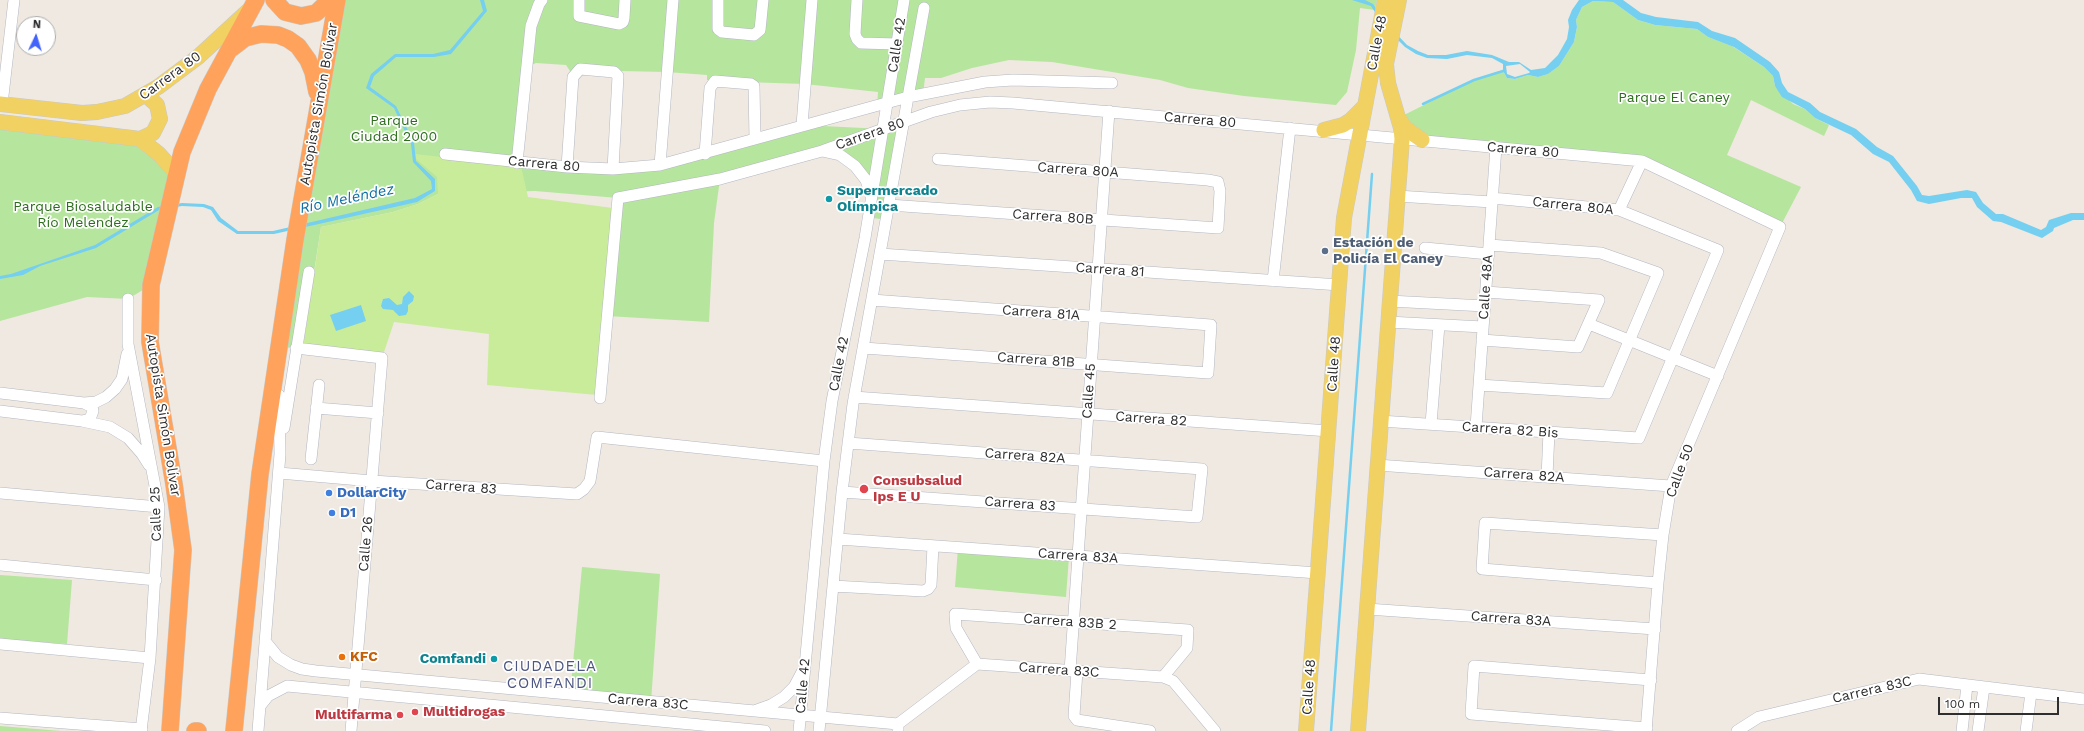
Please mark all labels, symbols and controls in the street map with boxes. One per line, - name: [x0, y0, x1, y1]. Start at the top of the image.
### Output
- street label: Calle 48: [1363, 14, 1391, 72]
- north arrow: [16, 16, 56, 56]
- street label: Calle 42: [884, 16, 910, 74]
- text: N: [32, 18, 41, 31]
- street label: Autopista Simón Bolívar: [296, 22, 342, 186]
- street label: Carrera 80: [136, 48, 204, 104]
- park label: Parque El Caney: [1618, 90, 1730, 106]
- street label: Carrera 80: [1163, 108, 1237, 132]
- park label: Parque Ciudad 2000: [351, 113, 437, 146]
- street label: Carrera 80: [833, 114, 907, 154]
- street label: Carrera 80: [1486, 138, 1560, 162]
- street label: Carrera 80: [507, 152, 581, 176]
- street label: Carrera 80A: [1037, 159, 1119, 181]
- water label: Río Meléndez: [298, 180, 396, 218]
- place label: Supermercado Olímpica: [837, 183, 938, 216]
- street label: Carrera 80A: [1532, 193, 1614, 219]
- marker: Supermercado Olímpica: [824, 194, 834, 204]
- park label: Parque Biosaludable Río Melendez: [13, 199, 153, 232]
- street label: Carrera 80B: [1012, 206, 1094, 228]
- place label: Estación de Policía El Caney: [1333, 235, 1443, 268]
- marker: Estación de Policía El Caney: [1320, 246, 1330, 256]
- street label: Calle 48A: [1475, 254, 1497, 320]
- street label: Carrera 81: [1075, 259, 1145, 281]
- street label: Carrera 81A: [1001, 302, 1081, 324]
- street label: Autopista Simón Bolívar: [142, 332, 184, 498]
- street label: Calle 42: [825, 335, 853, 393]
- street label: Calle 48: [1324, 335, 1344, 393]
- street label: Carrera 81B: [996, 349, 1076, 371]
- street label: Calle 45: [1079, 363, 1099, 419]
- street label: Carrera 82: [1115, 408, 1187, 430]
- street label: Carrera 82 Bis: [1461, 418, 1559, 442]
- street label: Calle 50: [1663, 442, 1697, 500]
- street label: Carrera 82A: [984, 445, 1066, 467]
- street label: Carrera 82A: [1483, 464, 1565, 486]
- place label: Consubsalud Ips E U: [873, 473, 962, 506]
- street label: Carrera 83: [425, 476, 497, 498]
- marker: Consubsalud Ips E U: [858, 483, 870, 495]
- place label: DollarCity: [337, 485, 406, 501]
- street label: Calle 25: [147, 486, 165, 542]
- marker: DollarCity: [324, 488, 334, 498]
- street label: Carrera 83: [984, 493, 1056, 515]
- place label: D1: [340, 505, 356, 521]
- marker: D1: [327, 508, 337, 518]
- street label: Calle 26: [355, 516, 377, 572]
- street label: Carrera 83A: [1037, 545, 1119, 567]
- street label: Carrera 83A: [1470, 608, 1552, 630]
- street label: Carrera 83B 2: [1023, 610, 1117, 634]
- place label: KFC: [350, 649, 378, 665]
- place label: Comfandi: [420, 651, 486, 667]
- marker: KFC: [337, 652, 347, 662]
- marker: Comfandi: [489, 654, 499, 664]
- district label: CIUDADELA COMFANDI: [503, 658, 597, 693]
- street label: Calle 42: [792, 658, 814, 714]
- street label: Calle 48: [1299, 658, 1319, 716]
- street label: Carrera 83C: [1018, 659, 1100, 681]
- street label: Carrera 83C: [1831, 673, 1913, 707]
- scale bar: [1940, 689, 2061, 715]
- street label: Carrera 83C: [607, 690, 689, 714]
- text: 100 m: [1945, 697, 1980, 711]
- place label: Multidrogas: [423, 704, 505, 720]
- place label: Multifarma: [315, 707, 392, 723]
- marker: Multidrogas: [410, 707, 420, 717]
- marker: Multifarma: [395, 710, 405, 720]

